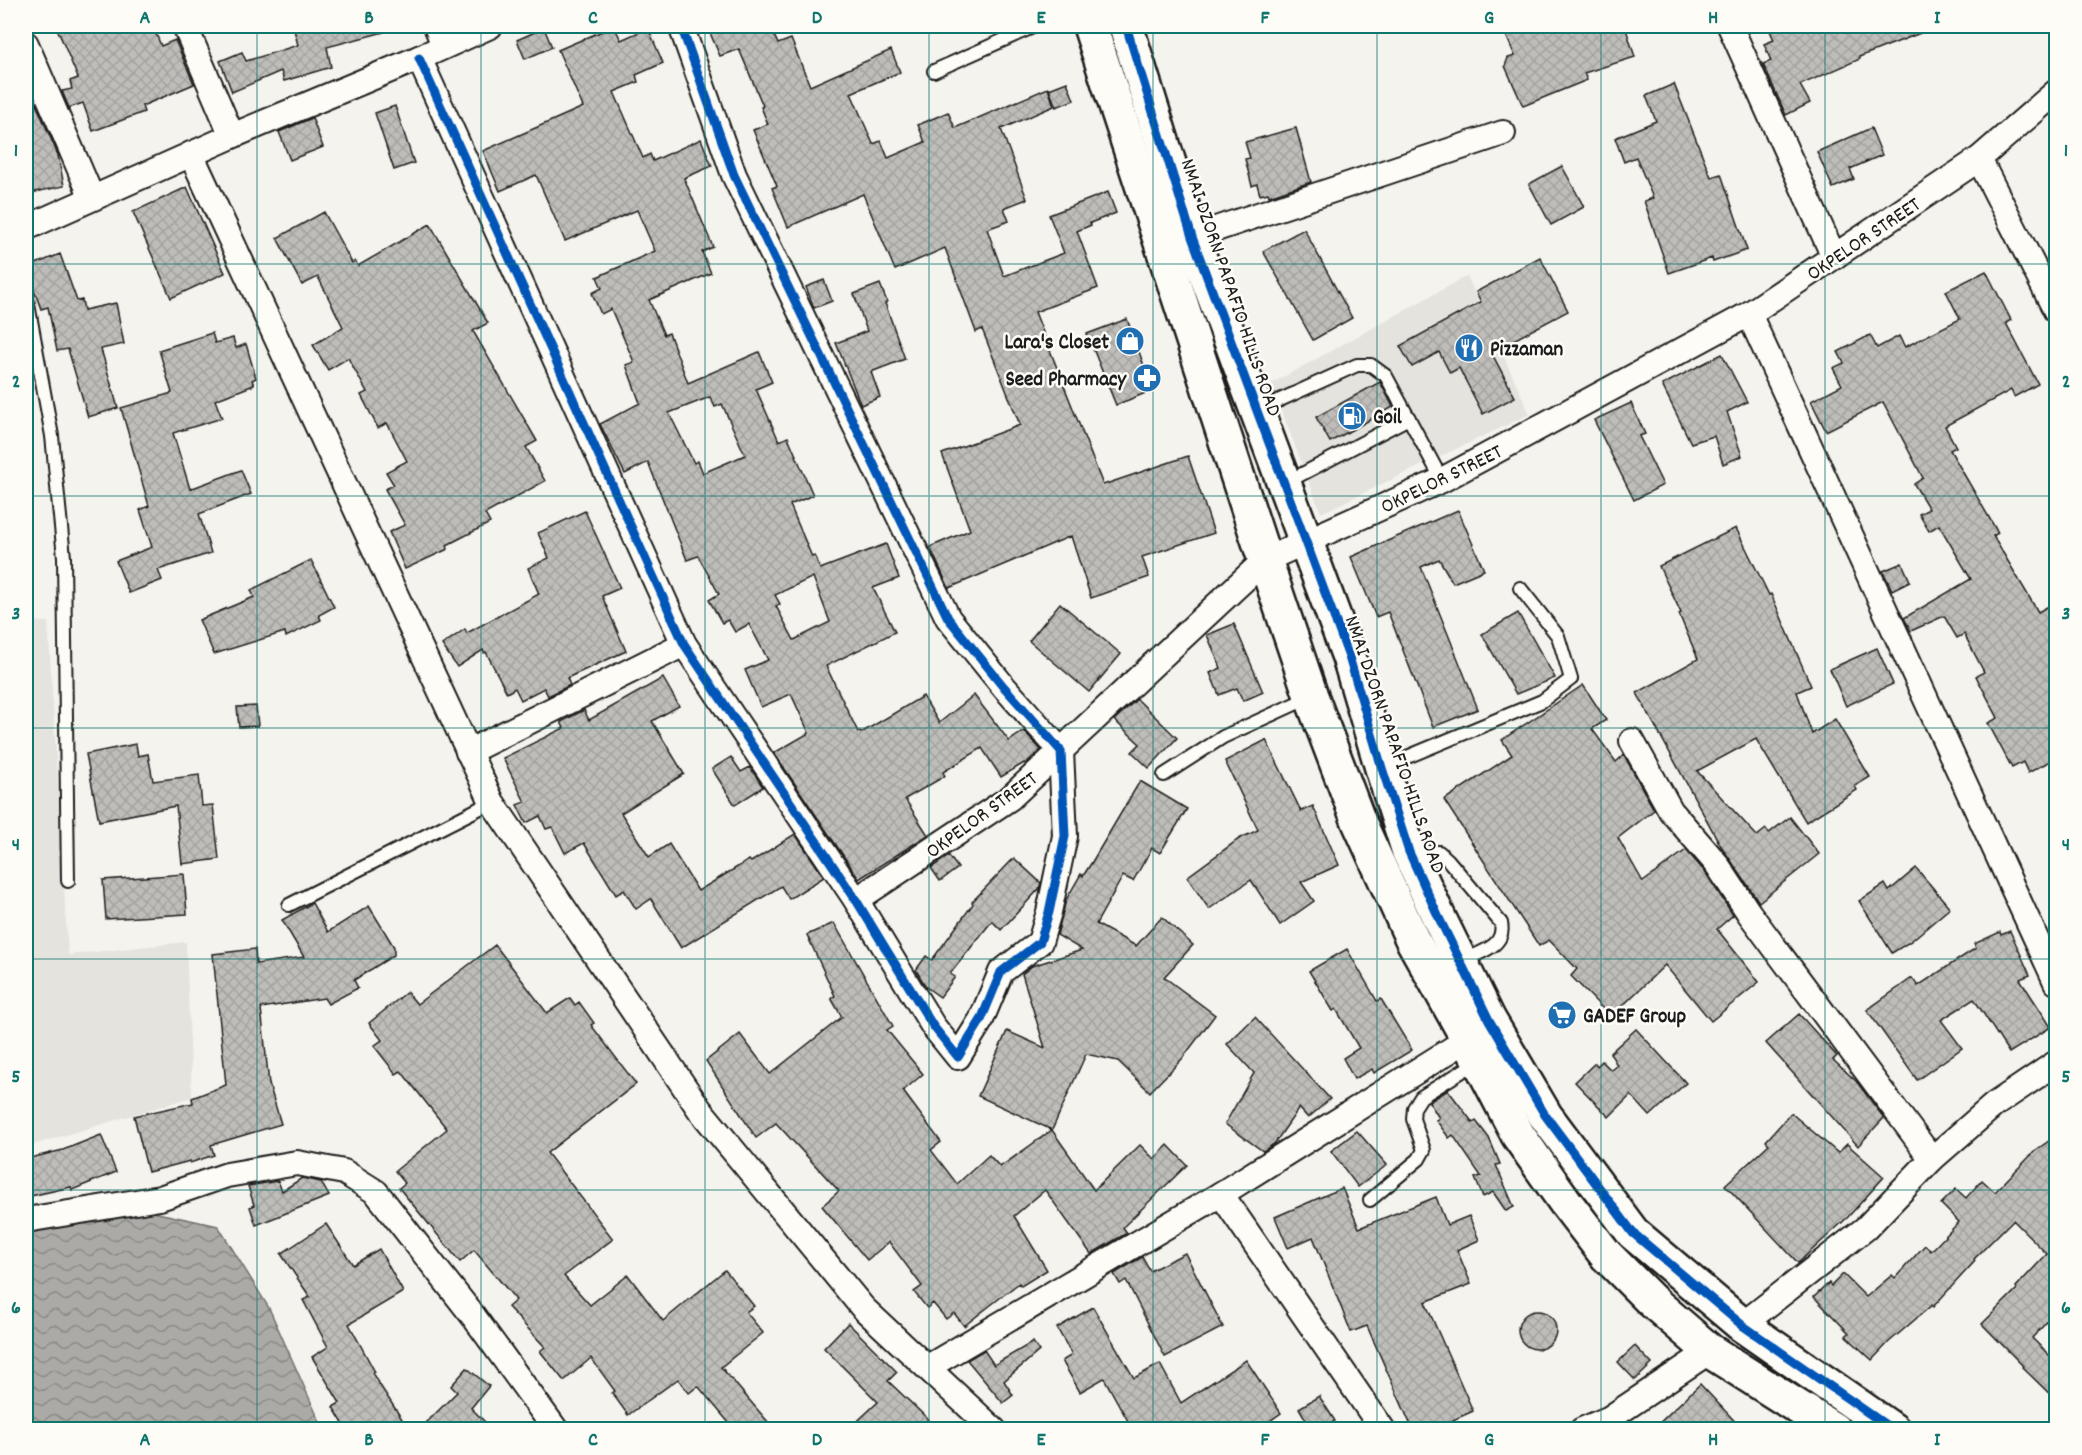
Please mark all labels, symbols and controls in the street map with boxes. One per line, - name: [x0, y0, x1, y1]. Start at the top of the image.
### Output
- text: A: [140, 5, 151, 33]
- text: B: [364, 5, 374, 33]
- text: C: [588, 5, 598, 33]
- text: D: [812, 5, 823, 33]
- text: E: [1036, 5, 1046, 33]
- text: F: [1261, 5, 1271, 33]
- text: G: [1484, 5, 1494, 33]
- text: H: [1708, 5, 1718, 33]
- text: I: [1934, 5, 1941, 33]
- text: 1: [14, 138, 18, 166]
- text: 1: [2064, 138, 2068, 166]
- street label: NMAI DZORN PAPAFIO HILLS ROAD: [1171, 155, 1287, 421]
- street label: OKPELOR STREET: [1802, 191, 1928, 290]
- shop icon: Lara's Closet: [1114, 325, 1146, 357]
- place label: Lara's Closet: [1005, 329, 1109, 359]
- restaurant icon: Pizzaman: [1453, 332, 1485, 364]
- place label: Pizzaman: [1490, 336, 1563, 366]
- pharmacy icon: Seed Pharmacy: [1131, 362, 1163, 394]
- place label: Seed Pharmacy: [1006, 366, 1127, 396]
- text: 2: [12, 369, 20, 397]
- text: 2: [2062, 369, 2070, 397]
- fuel station icon: Goil: [1336, 400, 1368, 432]
- place label: Goil: [1373, 404, 1403, 434]
- street label: OKPELOR STREET: [1376, 438, 1509, 523]
- text: 3: [12, 601, 20, 629]
- text: 3: [2062, 601, 2070, 629]
- street label: NMAI DZORN PAPAFIO HILLS ROAD: [1335, 612, 1451, 878]
- street label: OKPELOR STREET: [921, 765, 1045, 867]
- text: 4: [12, 832, 20, 860]
- text: 4: [2062, 832, 2070, 860]
- supermarket icon: GADEF Group: [1546, 999, 1578, 1031]
- place label: GADEF Group: [1583, 1003, 1686, 1033]
- text: 5: [11, 1064, 21, 1092]
- text: 5: [2061, 1064, 2071, 1092]
- text: 6: [11, 1295, 21, 1323]
- text: 6: [2061, 1295, 2071, 1323]
- text: A: [140, 1427, 151, 1455]
- text: B: [364, 1427, 374, 1455]
- text: C: [588, 1427, 598, 1455]
- text: D: [812, 1427, 823, 1455]
- text: E: [1036, 1427, 1046, 1455]
- text: F: [1261, 1427, 1271, 1455]
- text: G: [1484, 1427, 1494, 1455]
- text: H: [1708, 1427, 1718, 1455]
- text: I: [1934, 1427, 1941, 1455]

